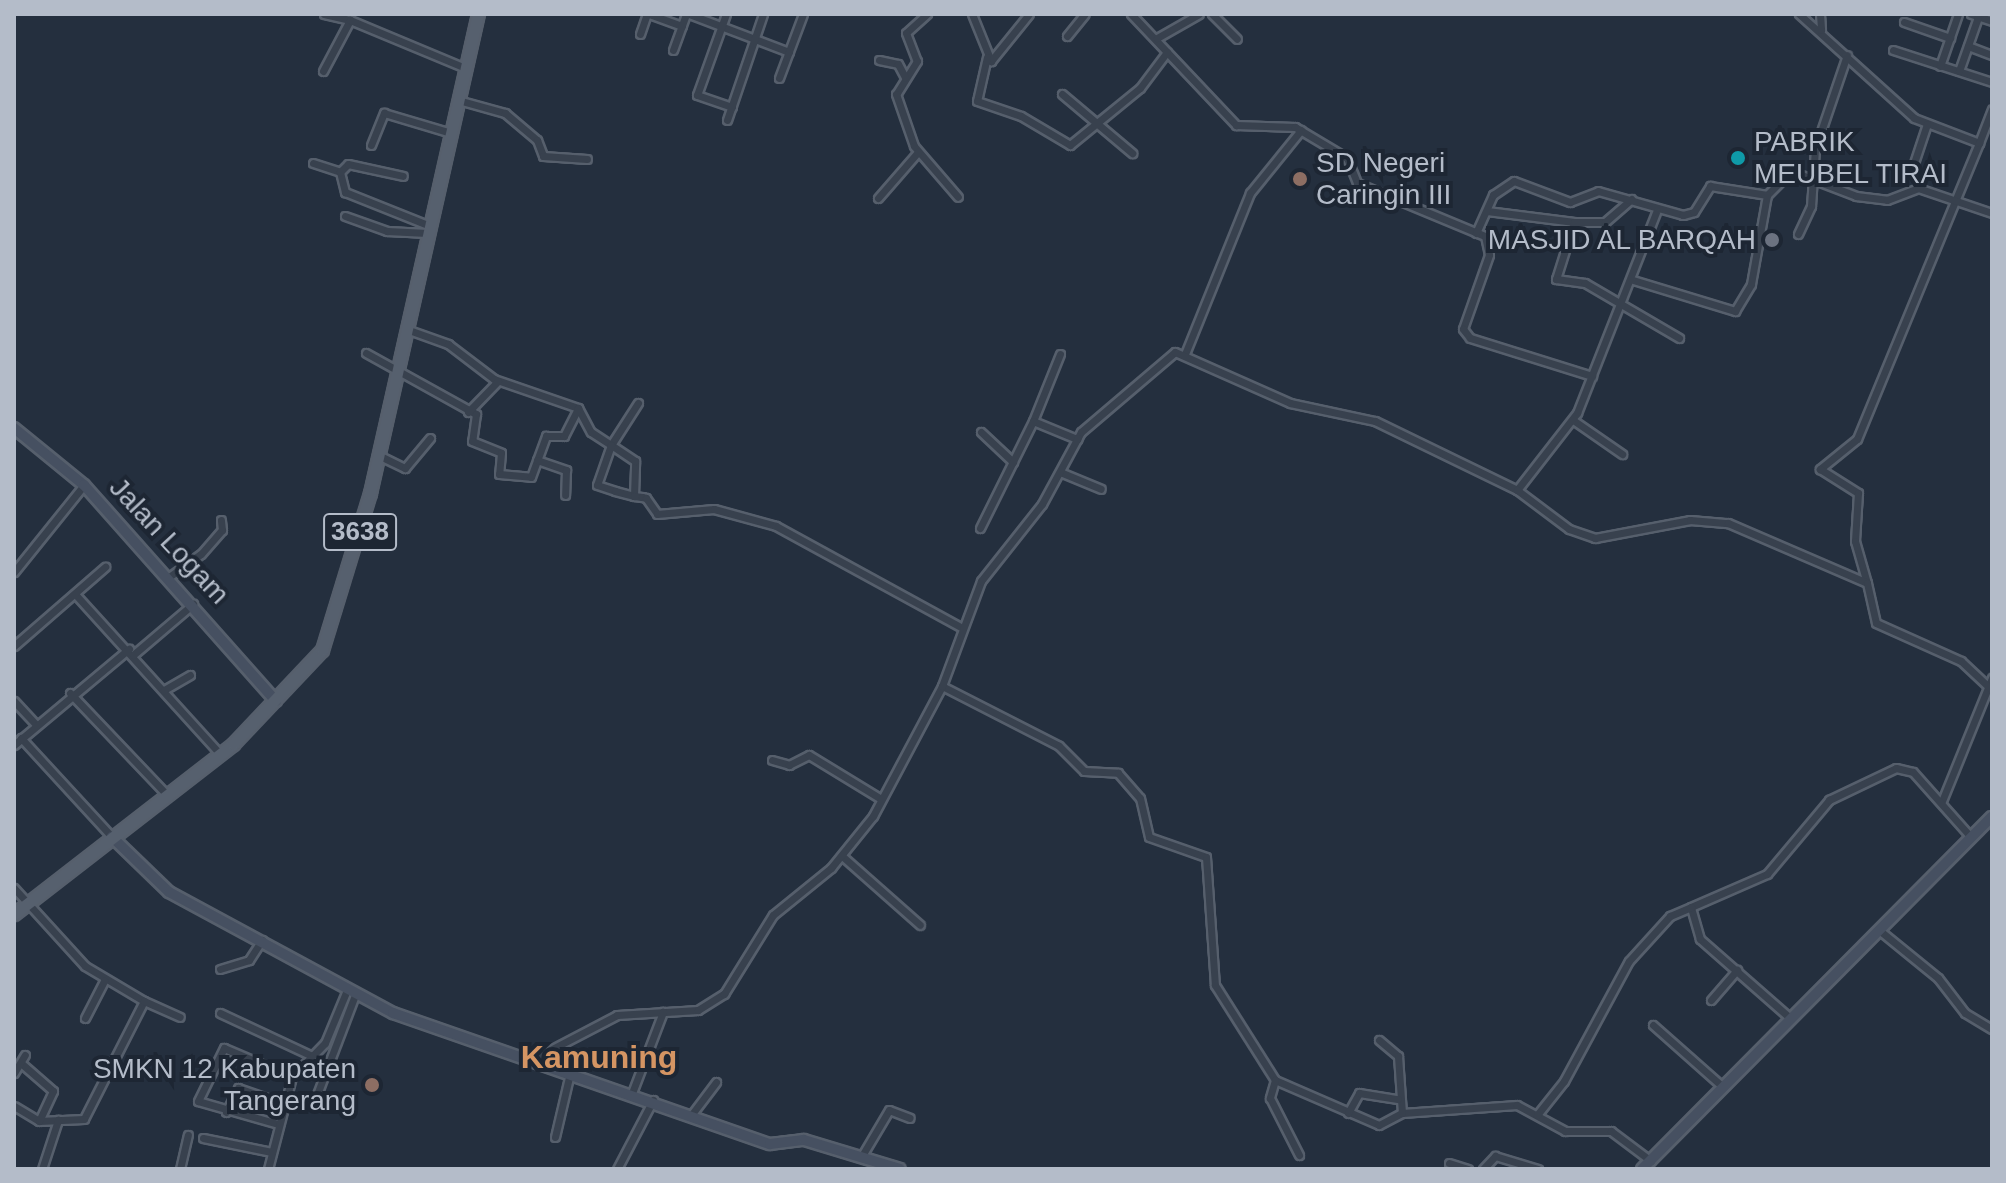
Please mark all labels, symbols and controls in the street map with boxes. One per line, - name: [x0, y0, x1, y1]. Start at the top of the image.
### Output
- place label: PABRIK MEUBEL TIRAI: [1754, 125, 1948, 191]
- place label: SD Negeri Caringin III: [1316, 146, 1451, 212]
- marker: PABRIK MEUBEL TIRAI: [1729, 149, 1747, 167]
- marker: SD Negeri Caringin III: [1291, 170, 1309, 188]
- place label: MASJID AL BARQAH: [1485, 223, 1756, 257]
- marker: MASJID AL BARQAH: [1763, 231, 1781, 249]
- street label: Jalan Logam: [102, 471, 236, 611]
- road number: 3638: [322, 510, 398, 554]
- district label: Kamuning: [521, 1038, 677, 1076]
- place label: SMKN 12 Kabupaten Tangerang: [93, 1052, 356, 1118]
- marker: SMKN 12 Kabupaten Tangerang: [363, 1076, 381, 1094]

